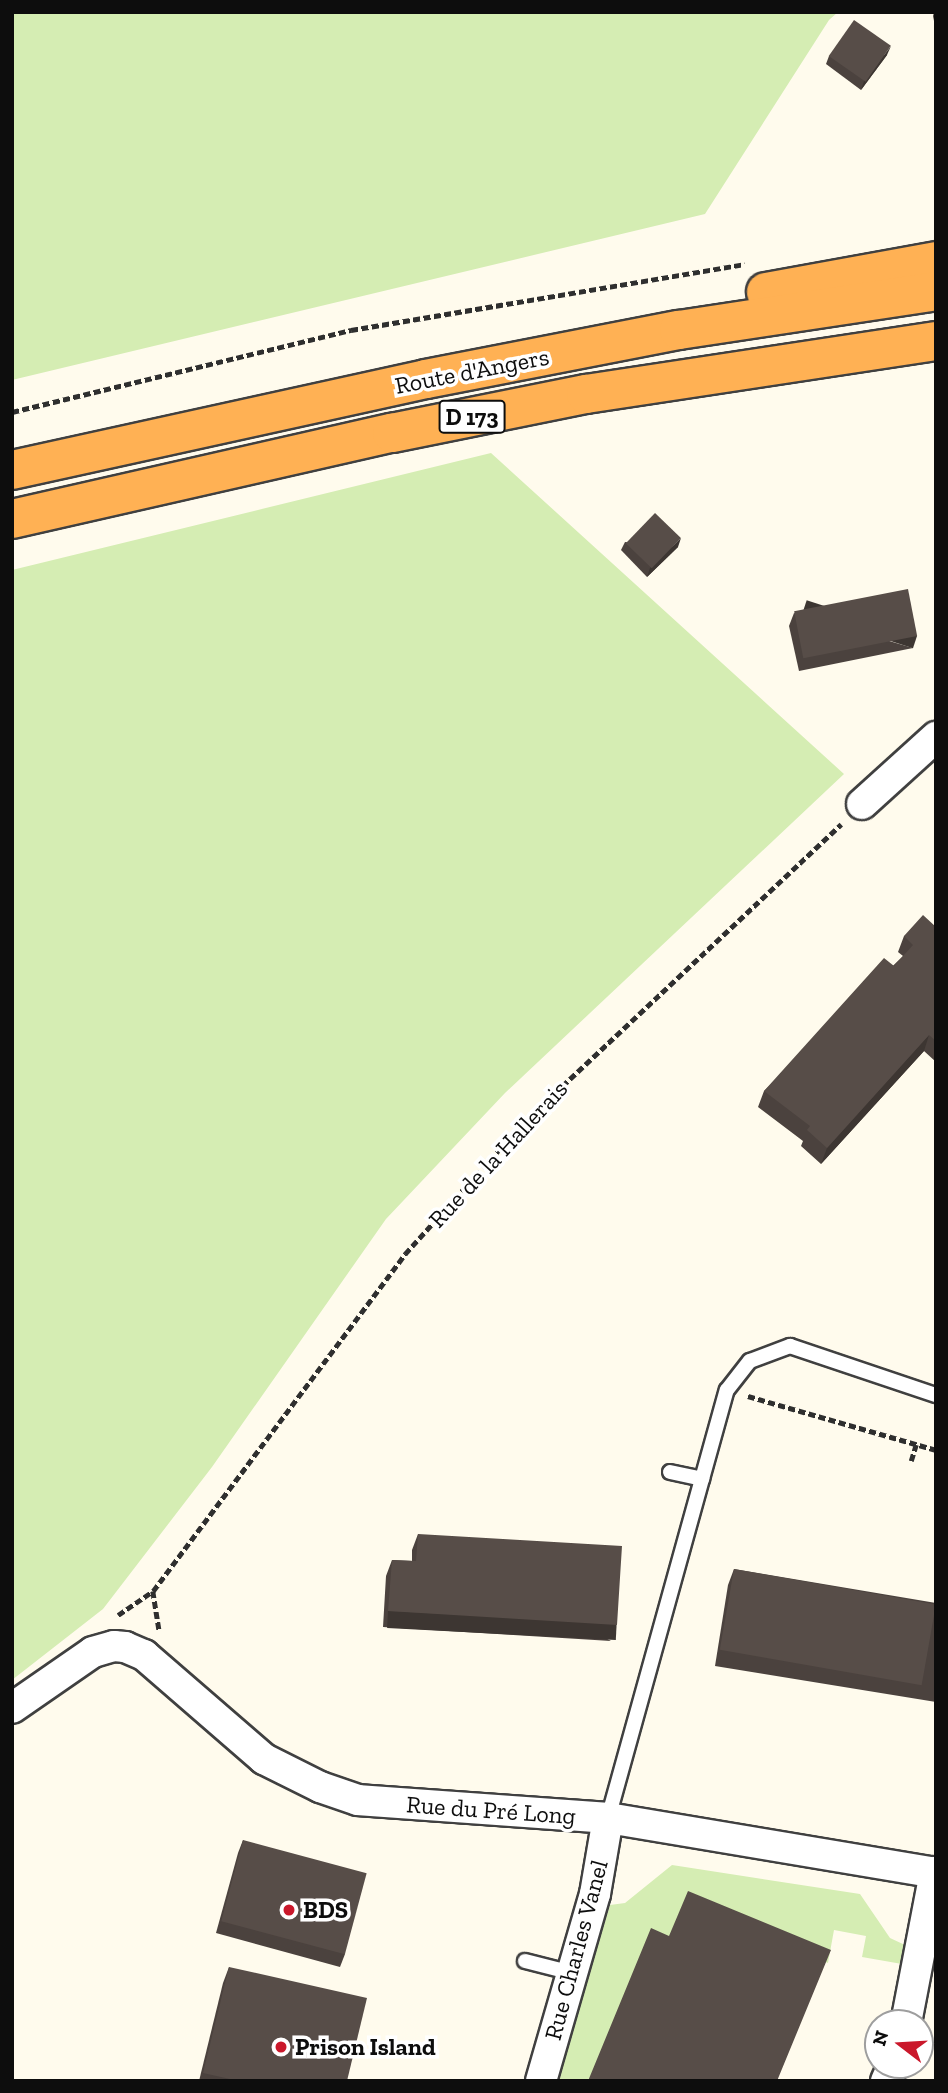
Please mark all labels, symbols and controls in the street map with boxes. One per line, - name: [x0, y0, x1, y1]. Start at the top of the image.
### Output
- street label: Route d'Angers: [393, 342, 551, 400]
- road number: D 173: [437, 398, 507, 436]
- street label: Rue de la Hallerais: [422, 1074, 574, 1234]
- street label: Rue du Pré Long: [405, 1790, 577, 1830]
- street label: Rue Charles Vanel: [538, 1856, 614, 2044]
- place label: BDS: [303, 1896, 348, 1924]
- marker: BDS: [281, 1902, 297, 1918]
- north arrow: [864, 2009, 934, 2079]
- text: N: [867, 2028, 893, 2049]
- place label: Prison Island: [295, 2033, 436, 2061]
- marker: Prison Island: [273, 2039, 289, 2055]

